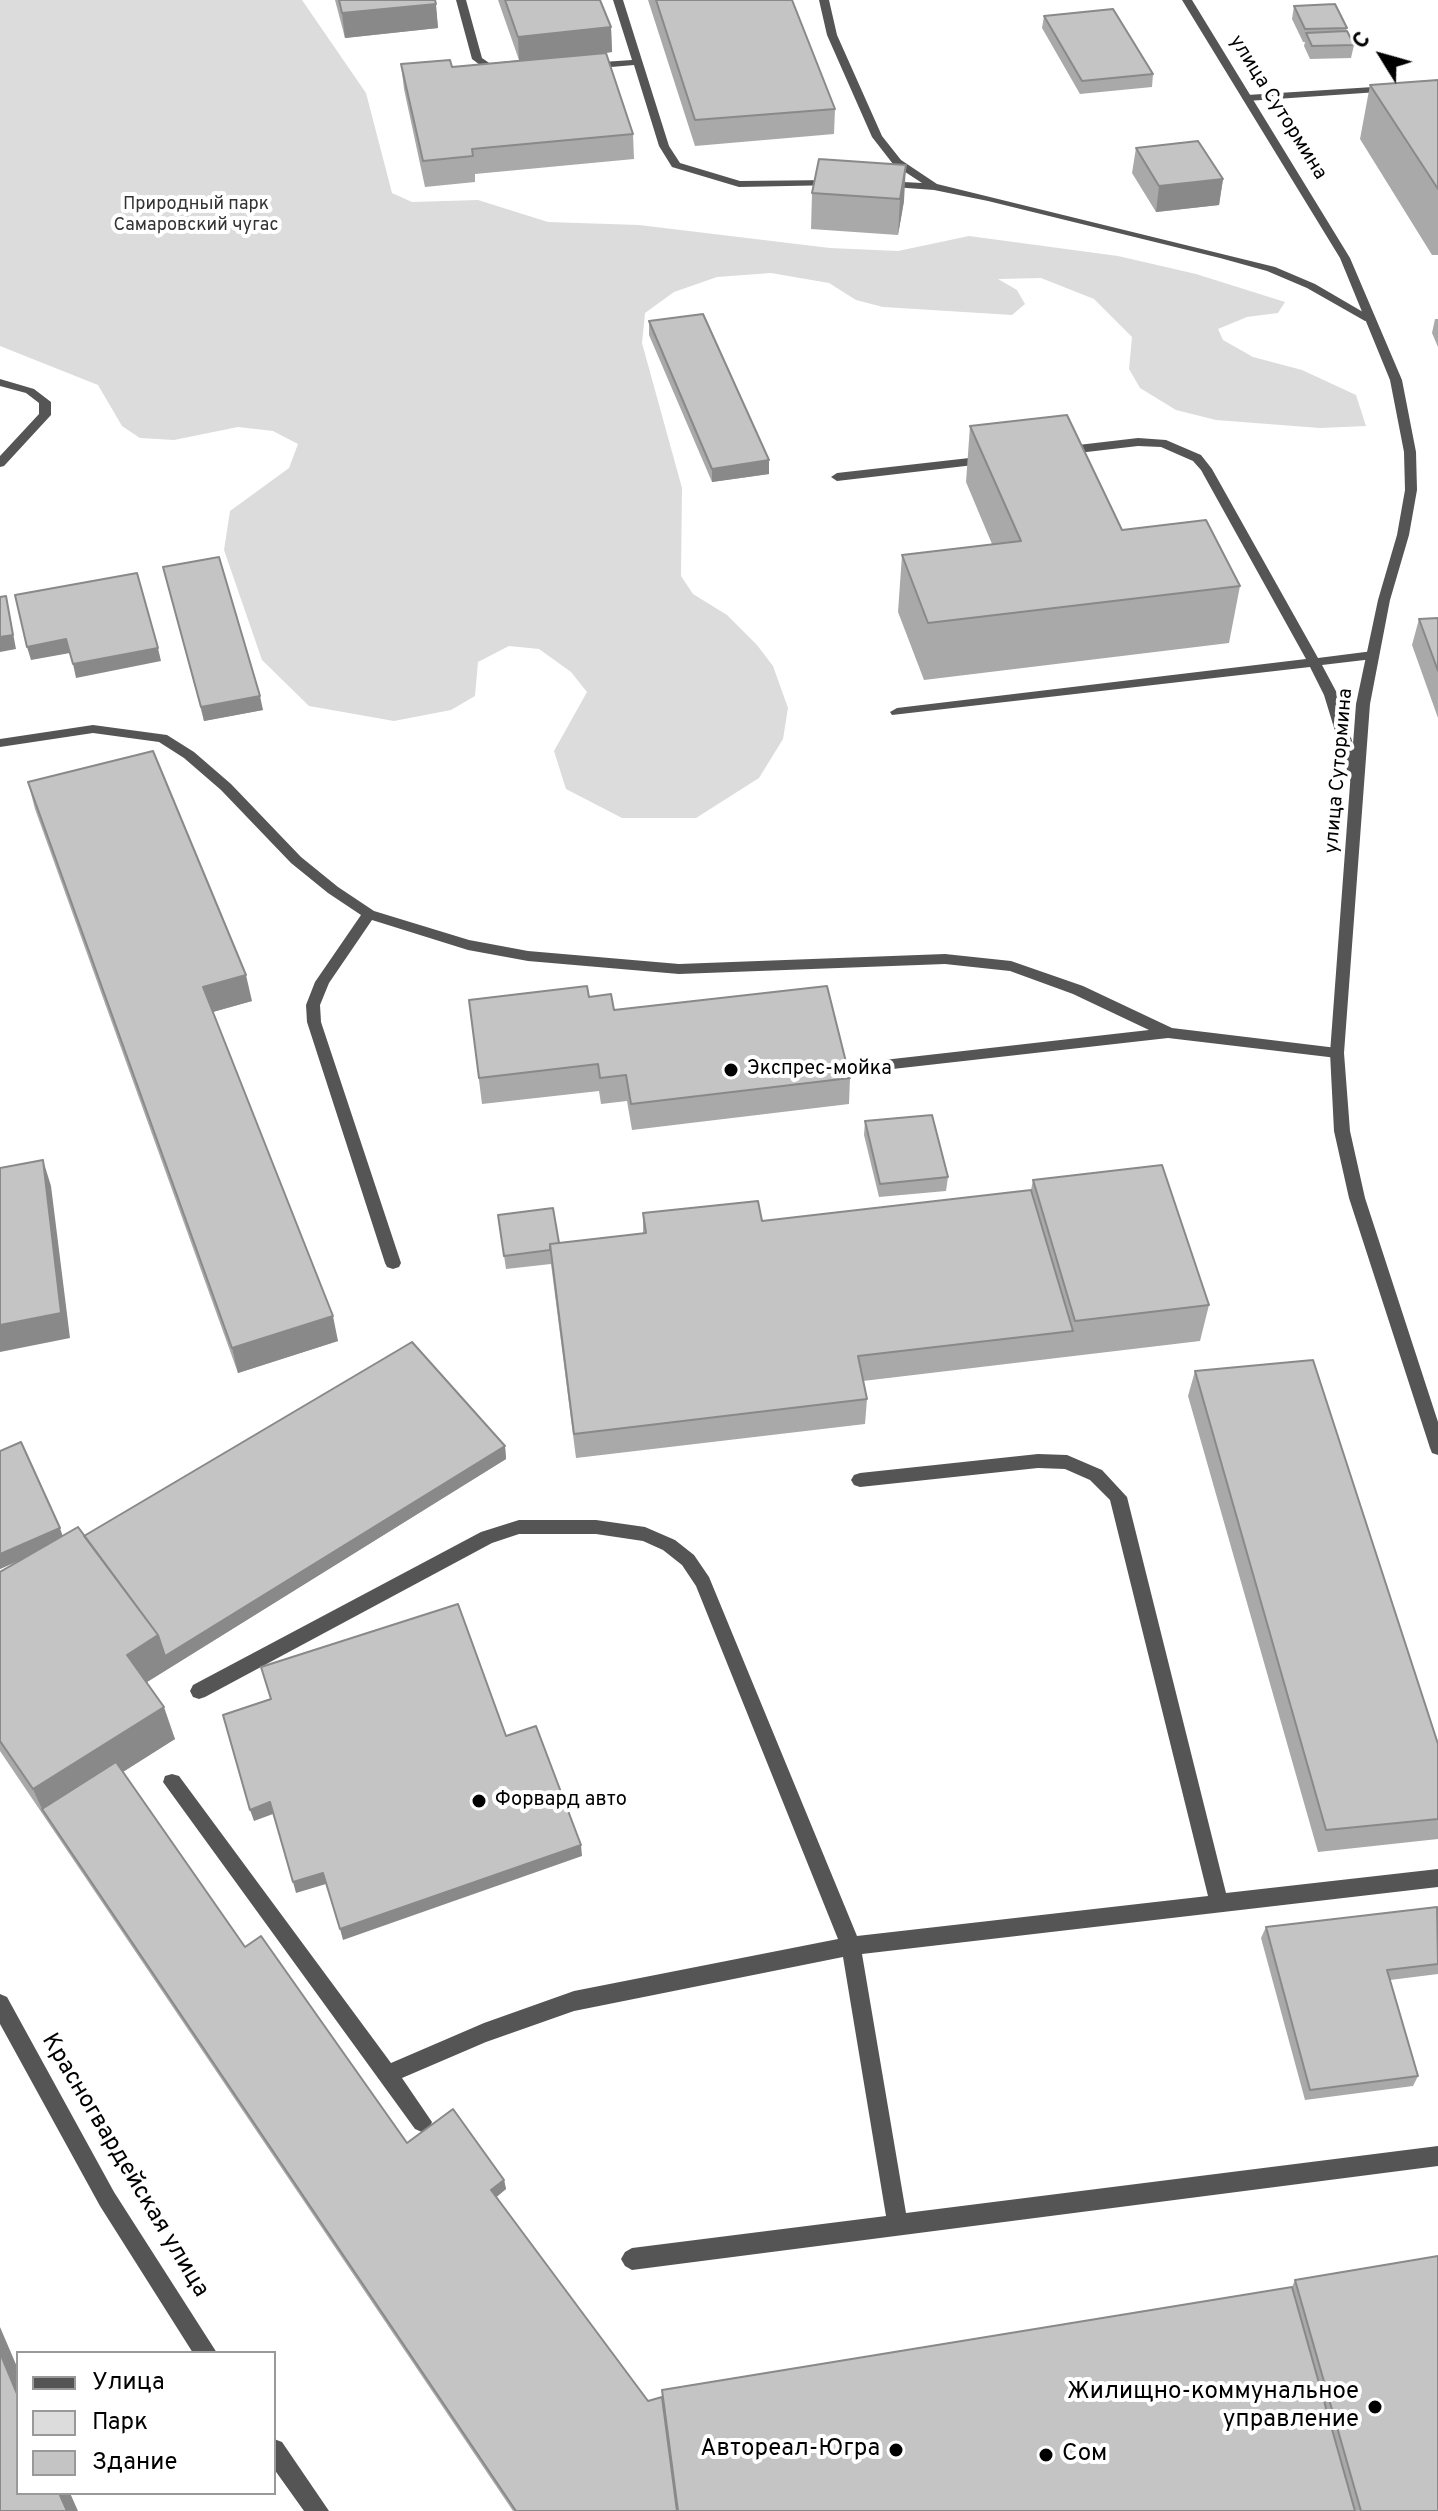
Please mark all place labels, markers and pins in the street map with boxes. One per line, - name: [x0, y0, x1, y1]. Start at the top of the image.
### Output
- place label: Экспрес-мойка: [747, 1058, 892, 1082]
- marker: Экспрес-мойка: [722, 1061, 740, 1079]
- place label: Форвард авто: [495, 1789, 627, 1813]
- marker: Форвард авто: [470, 1792, 488, 1810]
- place label: Жилищно-коммунальное управление: [1067, 2379, 1359, 2435]
- marker: Жилищно-коммунальное управление: [1366, 2398, 1384, 2416]
- place label: Автореал-Югра: [700, 2436, 880, 2464]
- marker: Автореал-Югра: [887, 2441, 905, 2459]
- place label: Сом: [1062, 2441, 1107, 2469]
- marker: Сом: [1037, 2446, 1055, 2464]

